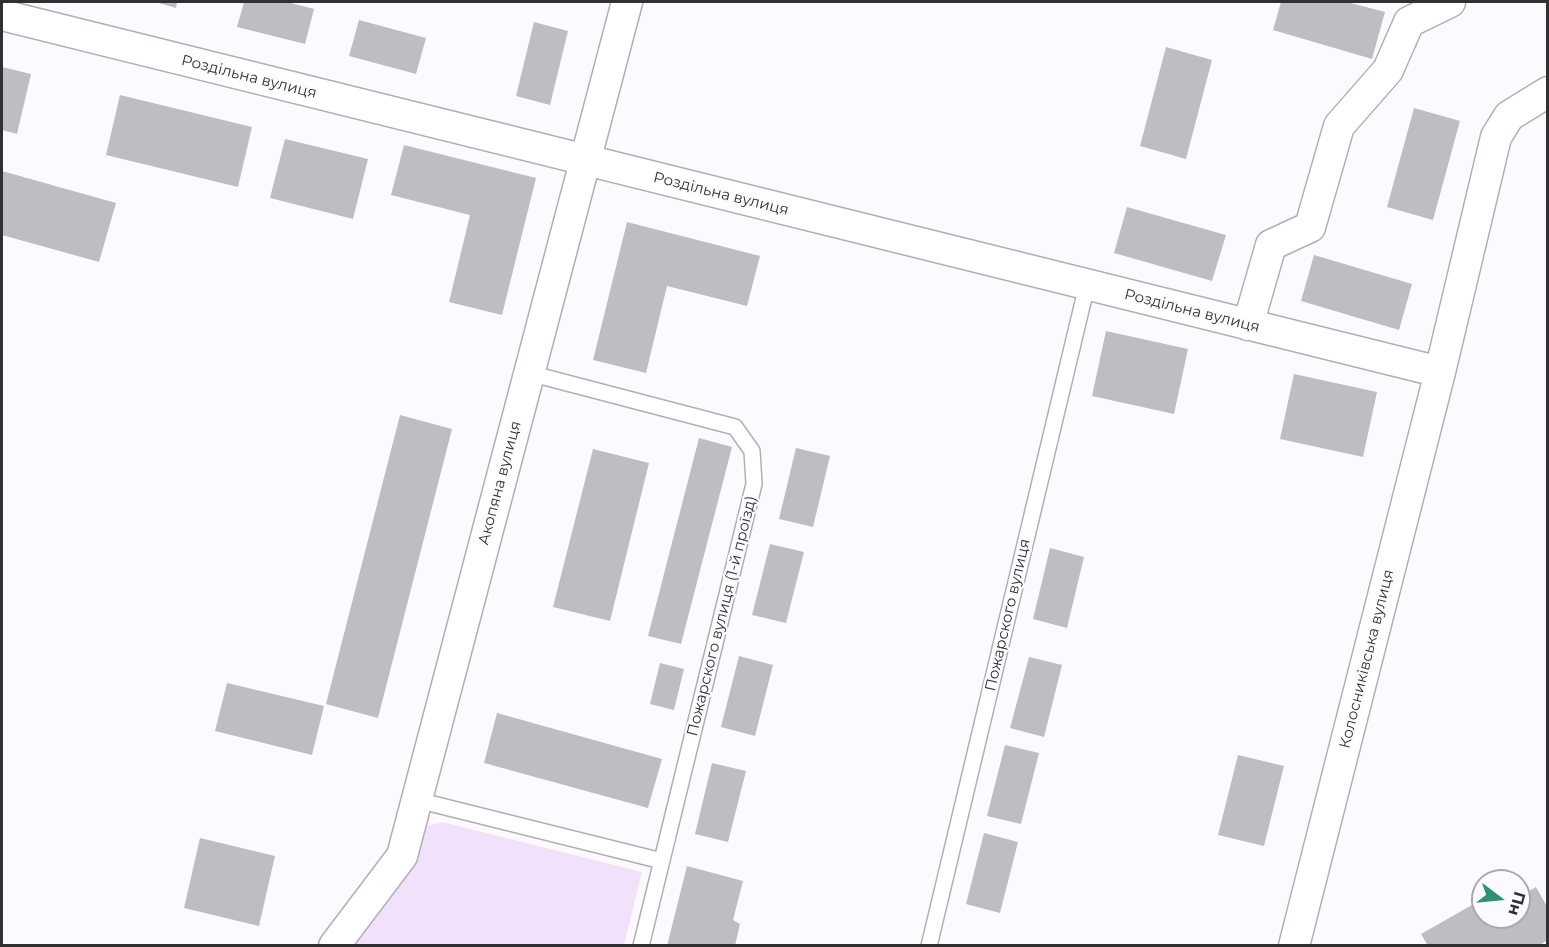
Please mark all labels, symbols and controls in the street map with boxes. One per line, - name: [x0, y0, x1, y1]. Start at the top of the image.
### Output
- street label: Роздільна вулиця: [179, 51, 319, 103]
- street label: Роздільна вулиця: [651, 168, 791, 220]
- street label: Роздільна вулиця: [1122, 285, 1262, 337]
- street label: Акопяна вулиця: [475, 419, 525, 547]
- street label: Пожарского вулиця (1-й проїзд): [683, 494, 761, 738]
- street label: Пожарского вулиця: [982, 537, 1034, 693]
- street label: Колосниківська вулиця: [1336, 568, 1398, 750]
- north arrow: [1471, 869, 1531, 929]
- text: Пн: [1504, 889, 1529, 918]

